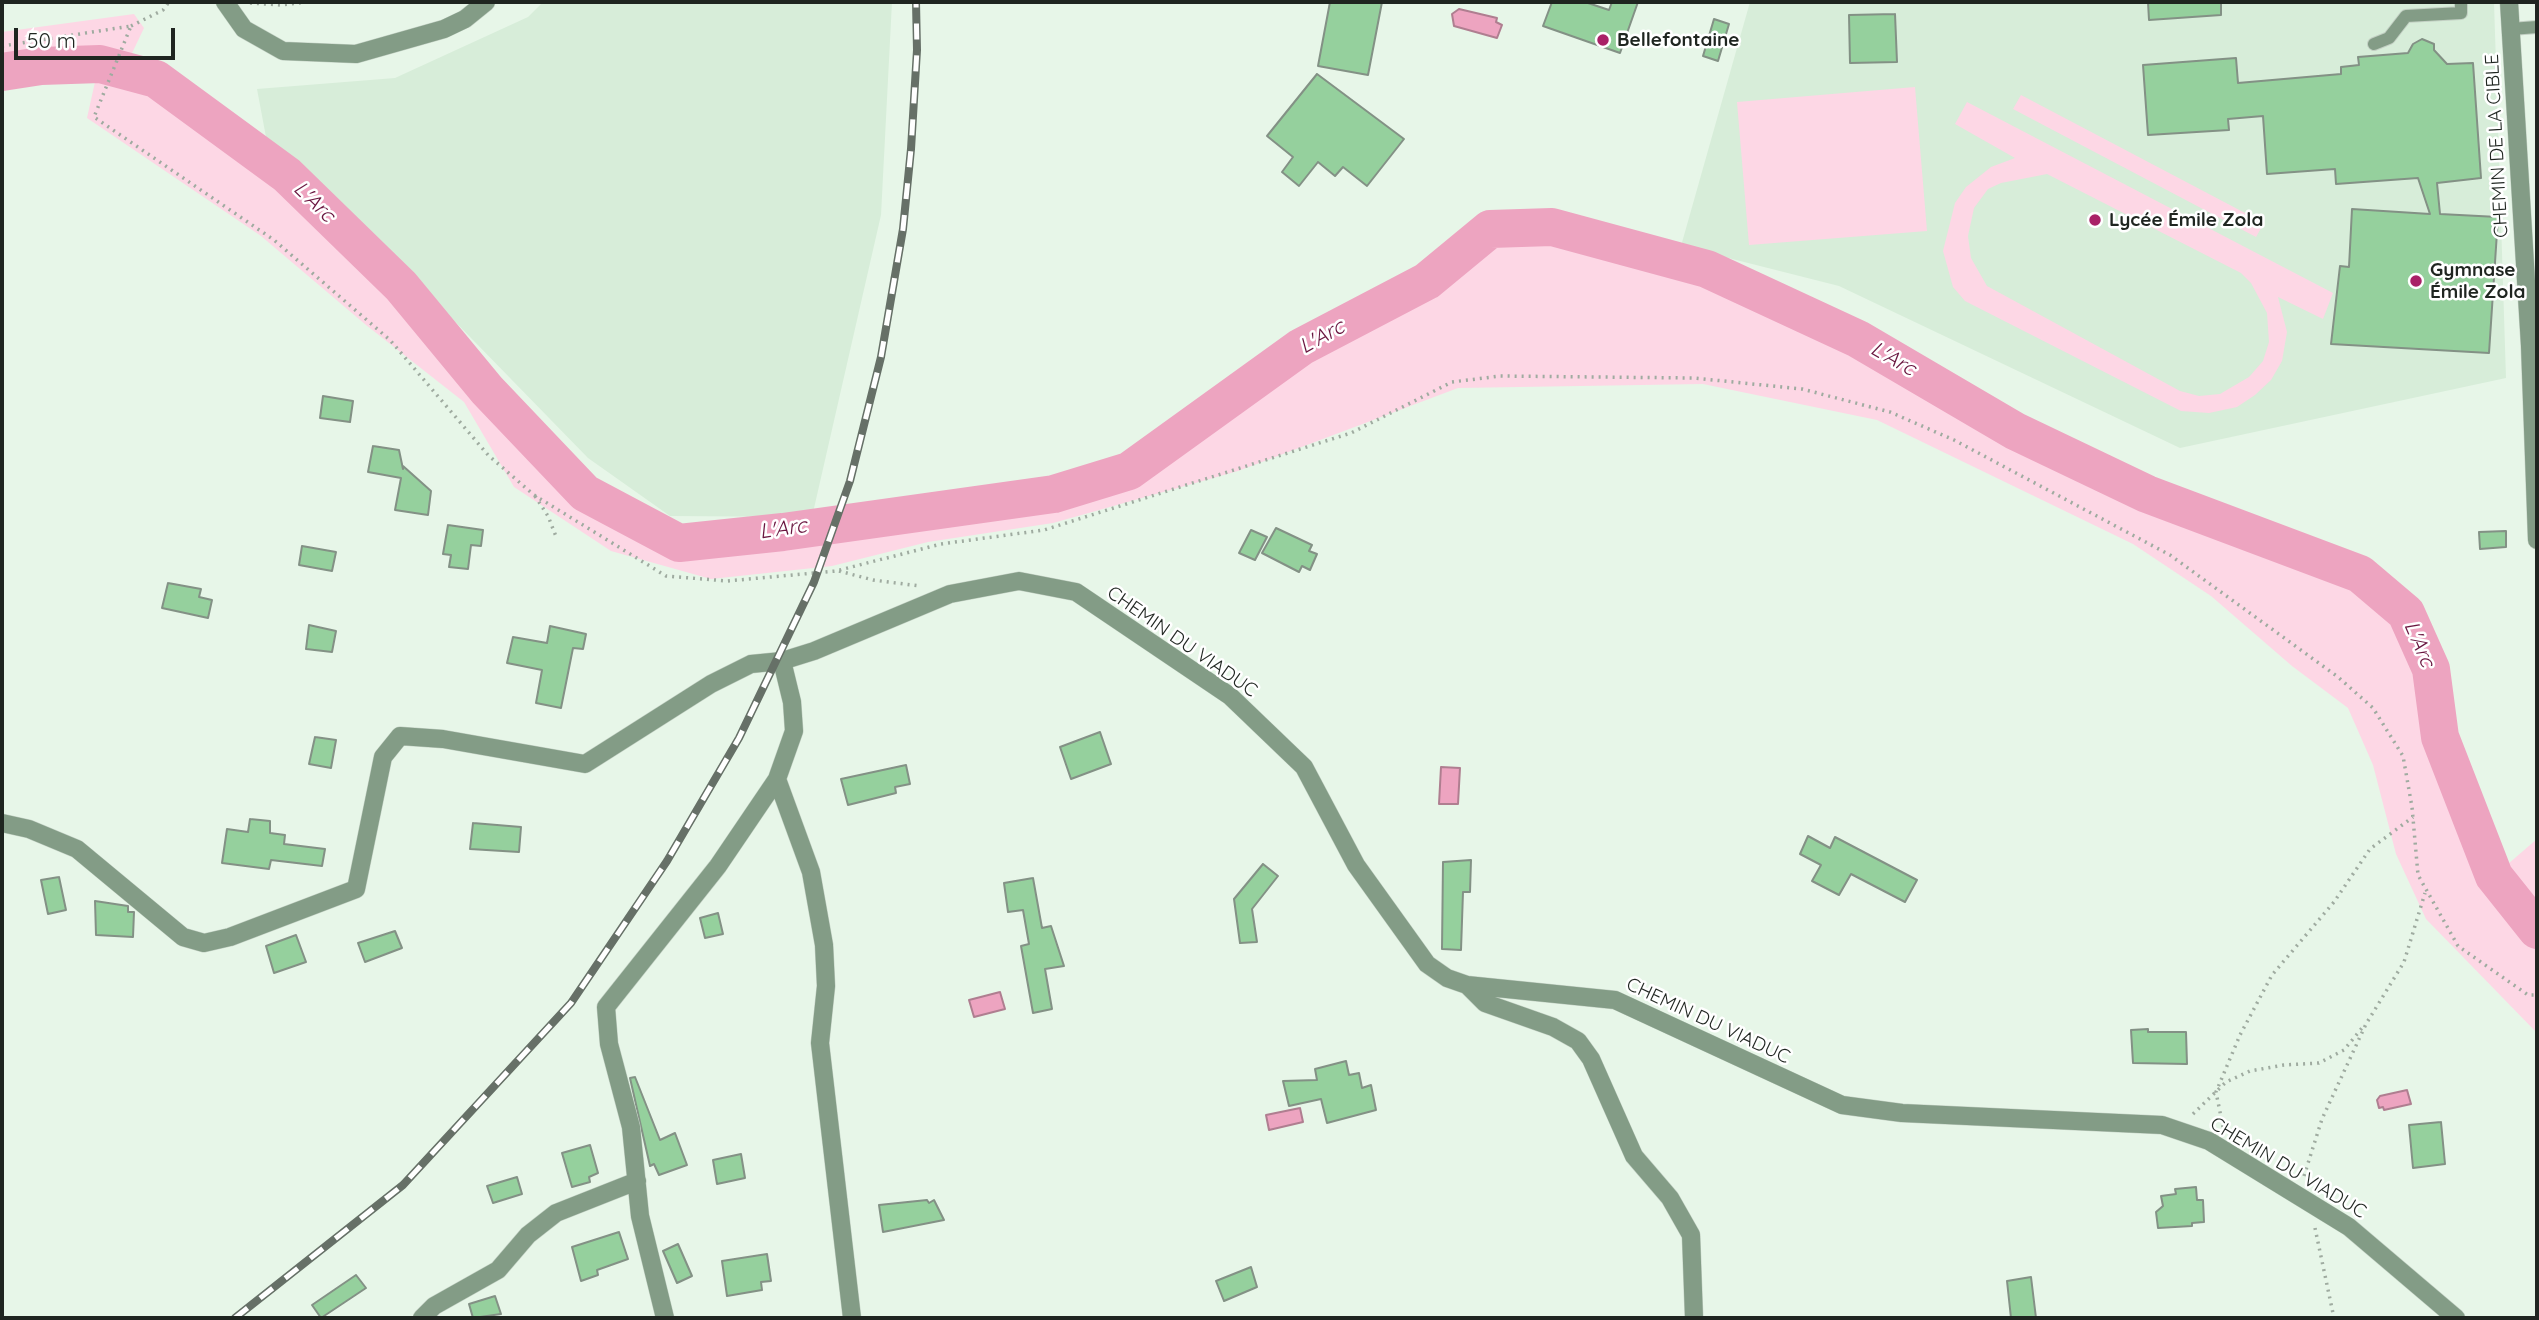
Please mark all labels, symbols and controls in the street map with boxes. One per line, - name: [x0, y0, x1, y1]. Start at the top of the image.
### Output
- scale bar: [18, 14, 178, 58]
- text: 50 m: [27, 27, 76, 53]
- place label: Bellefontaine: [1617, 29, 1740, 51]
- marker: Bellefontaine: [1595, 32, 1611, 48]
- street label: CHEMIN DE LA CIBLE: [2481, 54, 2513, 238]
- water label: L'Arc: [288, 177, 340, 227]
- place label: Lycée Émile Zola: [2109, 209, 2263, 231]
- marker: Lycée Émile Zola: [2087, 212, 2103, 228]
- place label: Gymnase Émile Zola: [2430, 259, 2525, 303]
- marker: Gymnase Émile Zola: [2408, 273, 2424, 289]
- water label: L'Arc: [1295, 315, 1349, 359]
- water label: L'Arc: [1866, 336, 1920, 382]
- water label: L'Arc: [758, 513, 808, 545]
- street label: CHEMIN DU VIADUC: [1103, 582, 1261, 702]
- water label: L'Arc: [2398, 617, 2440, 671]
- street label: CHEMIN DU VIADUC: [1622, 973, 1794, 1069]
- street label: CHEMIN DU VIADUC: [2206, 1112, 2370, 1224]

